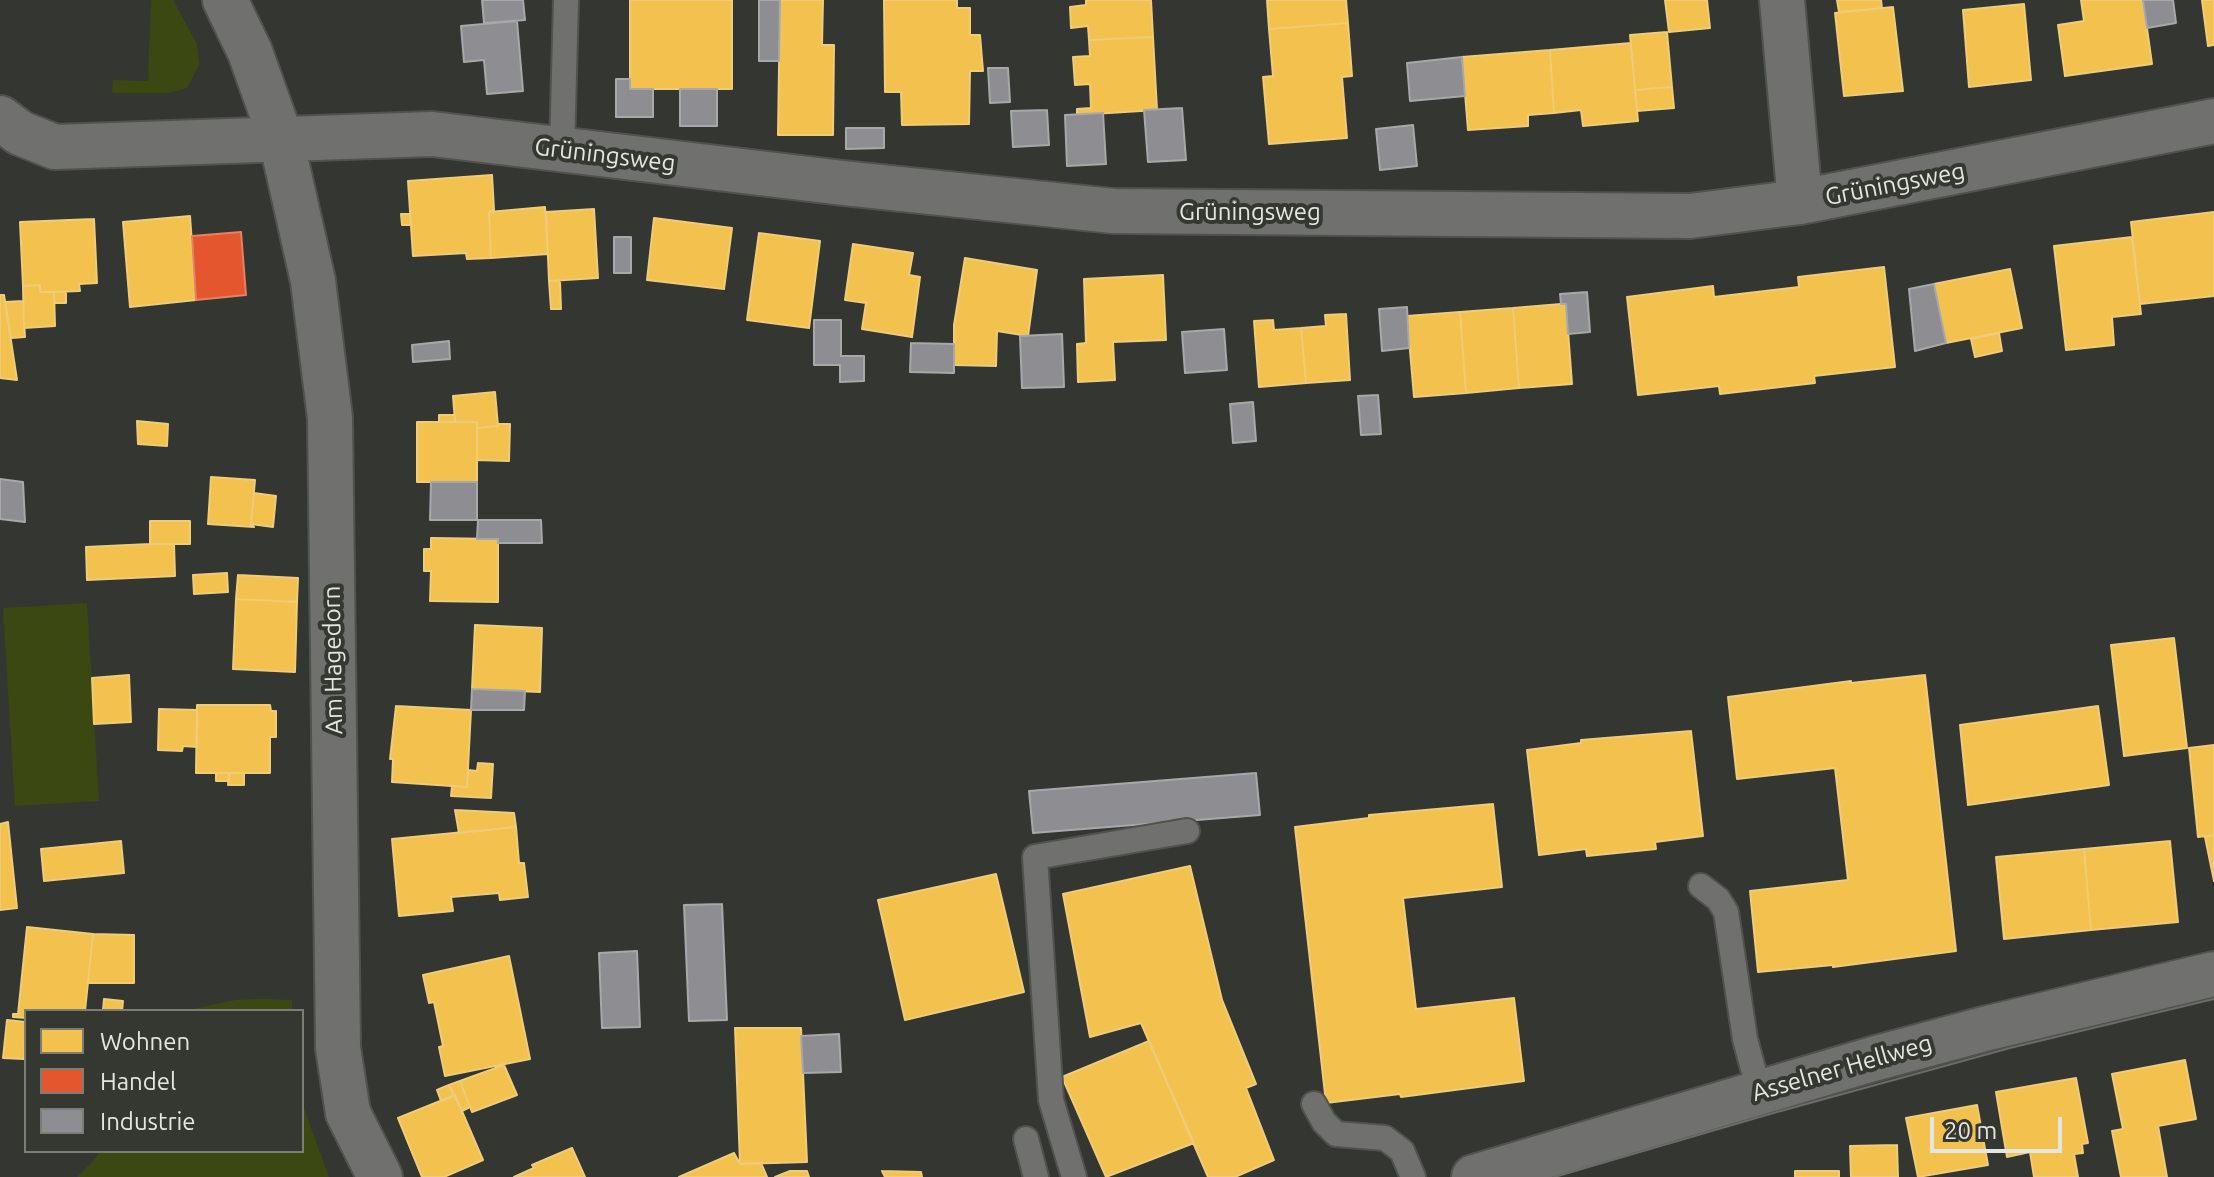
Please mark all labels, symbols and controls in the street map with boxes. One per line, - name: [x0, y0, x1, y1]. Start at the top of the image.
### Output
- street label: Grüningsweg: [533, 132, 677, 178]
- street label: Grüningsweg: [1823, 156, 1967, 212]
- street label: Grüningsweg: [1179, 198, 1321, 226]
- street label: Am Hagedorn: [317, 585, 349, 735]
- legend: [24, 1009, 304, 1153]
- text: Wohnen: [100, 1028, 190, 1055]
- street label: Asselner Hellweg: [1749, 1029, 1935, 1107]
- text: Handel: [100, 1068, 176, 1095]
- scale bar: [1934, 1101, 2066, 1151]
- text: Industrie: [100, 1108, 196, 1135]
- text: 20 m: [1944, 1117, 1997, 1144]

